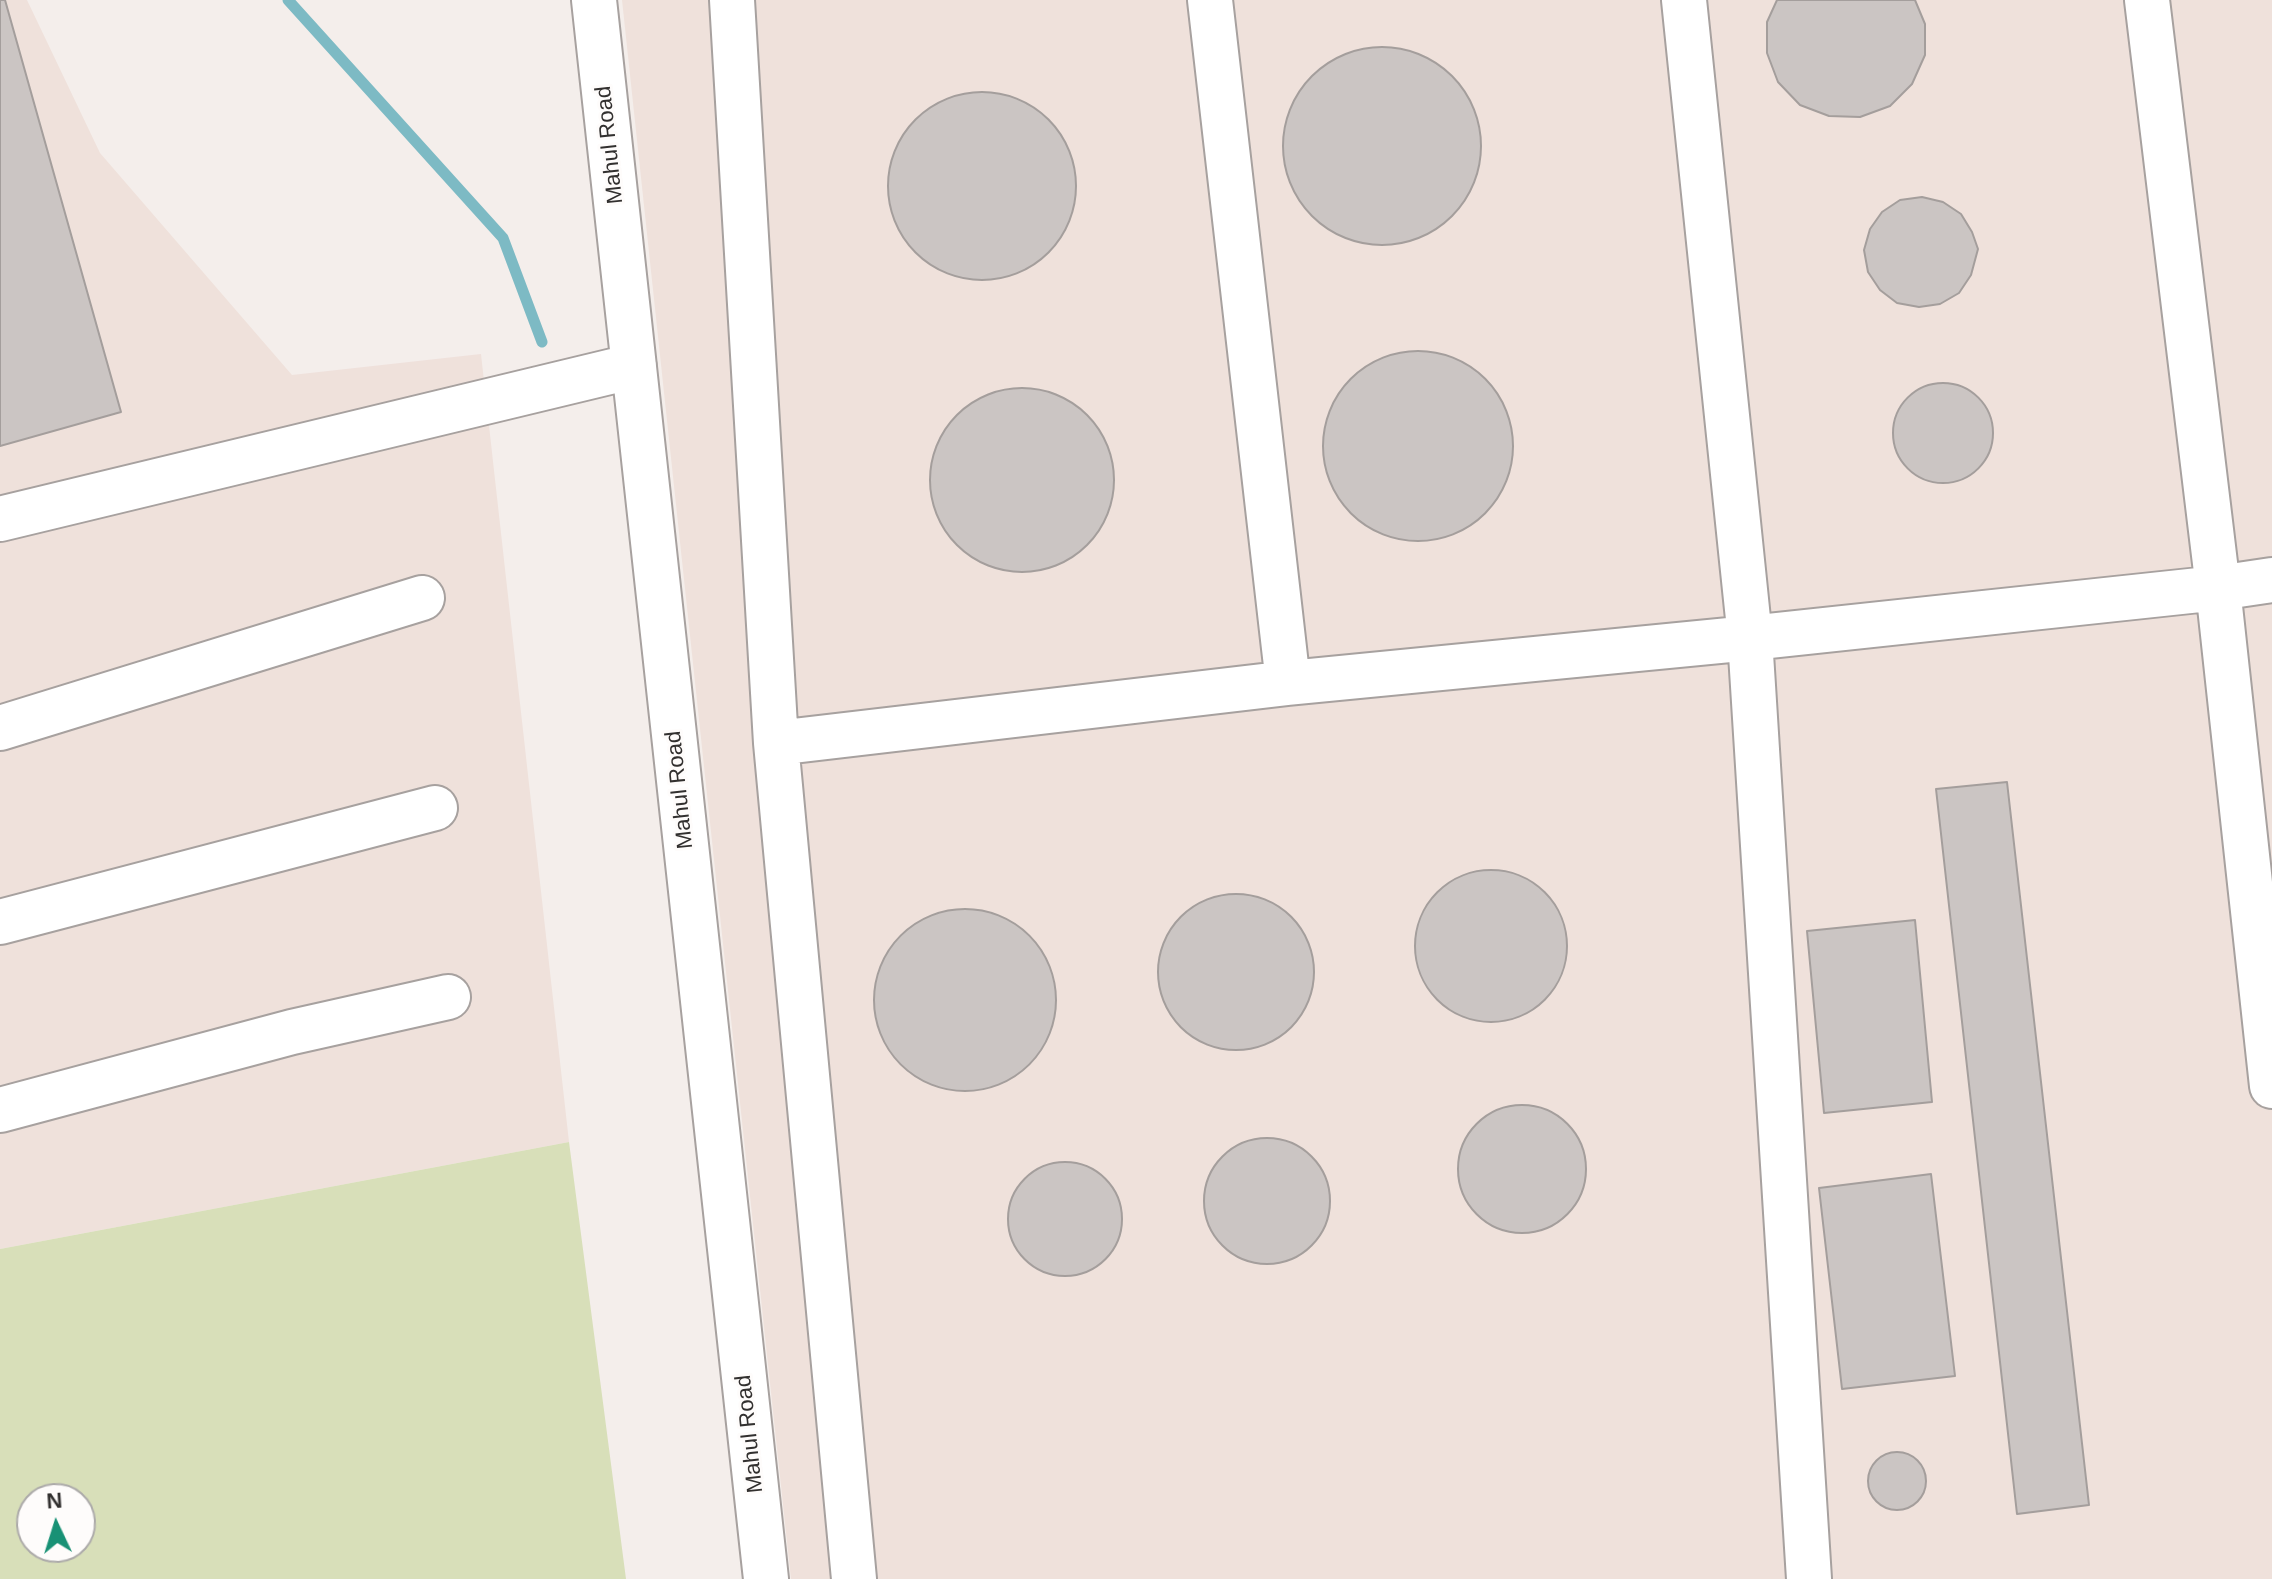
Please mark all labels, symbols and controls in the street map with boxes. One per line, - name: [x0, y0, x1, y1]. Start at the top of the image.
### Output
- street label: Mahul Road: [591, 85, 629, 205]
- street label: Mahul Road: [661, 730, 699, 850]
- street label: Mahul Road: [731, 1374, 769, 1494]
- north arrow: [16, 1483, 96, 1563]
- text: N: [46, 1488, 63, 1514]

